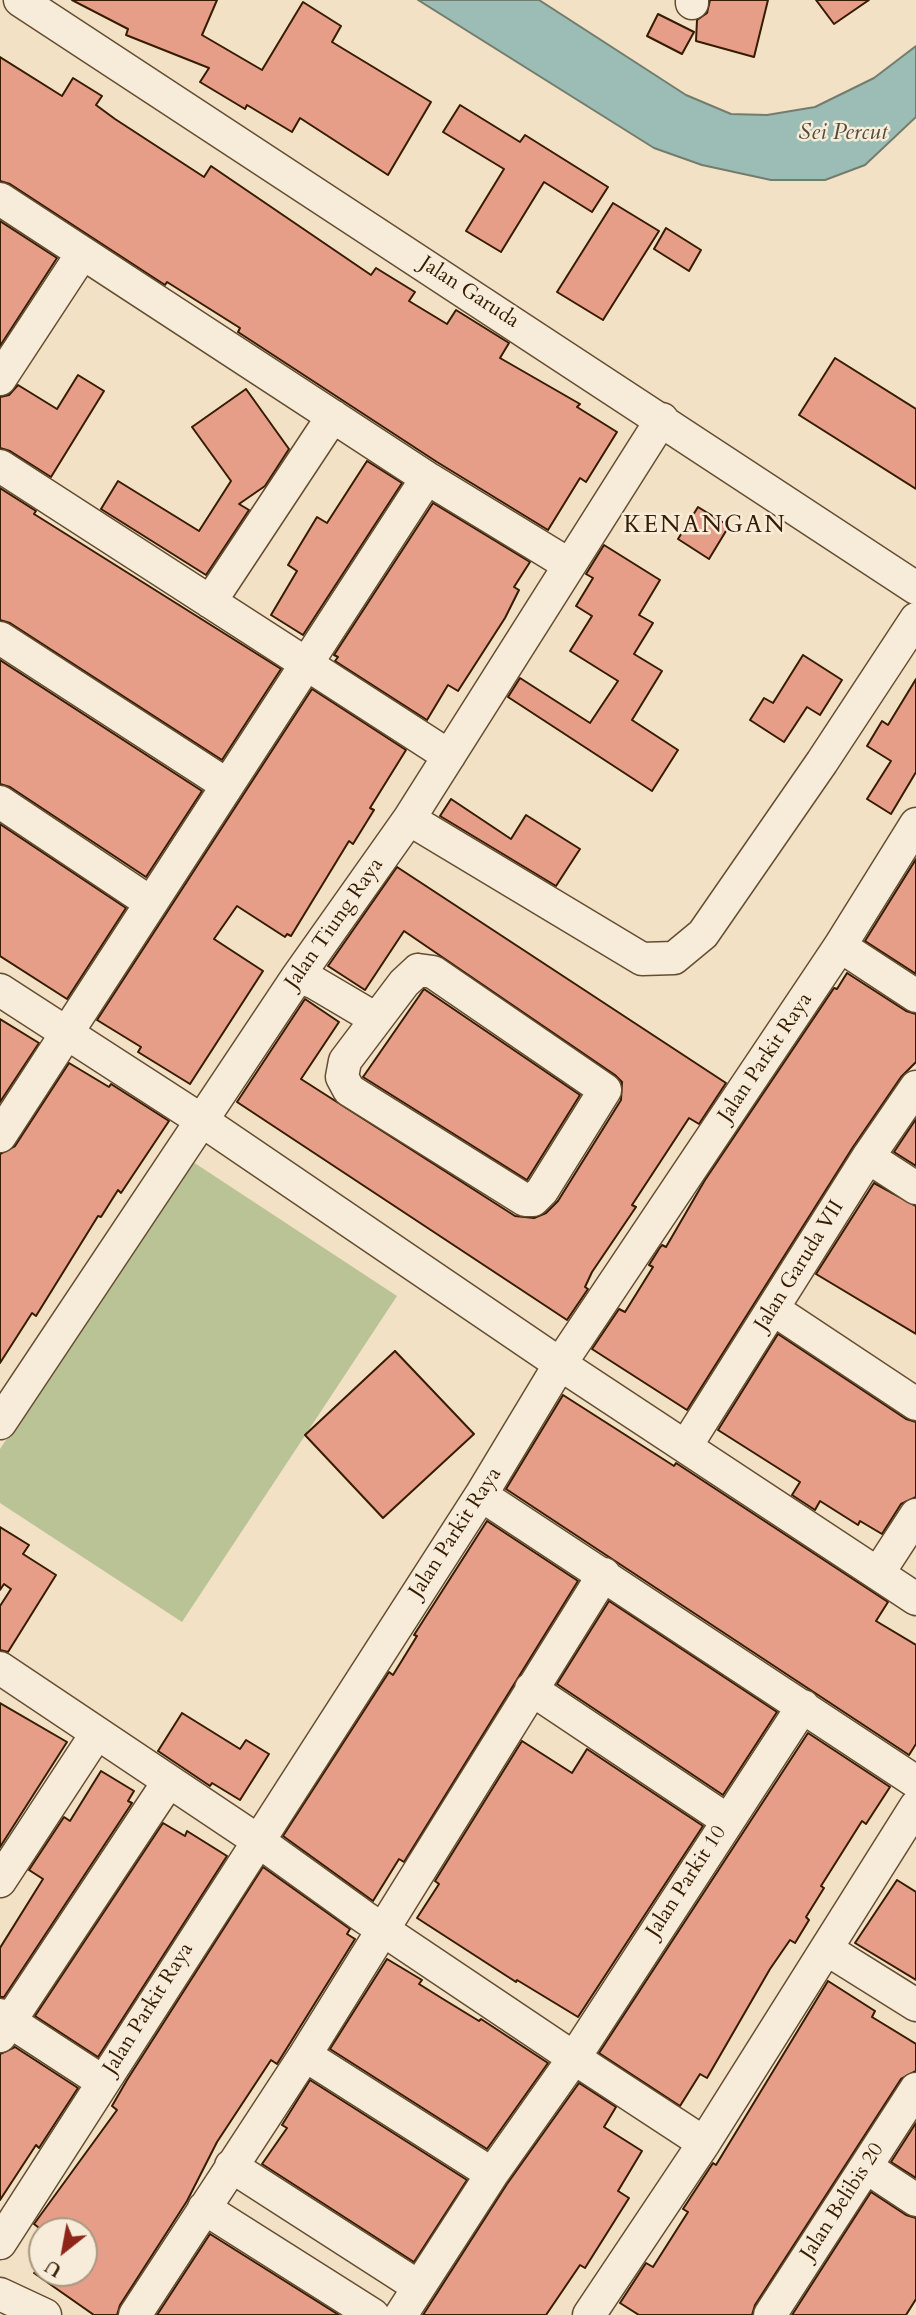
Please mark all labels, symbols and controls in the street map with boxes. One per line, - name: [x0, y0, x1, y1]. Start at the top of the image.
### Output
- water label: Sei Percut: [799, 120, 887, 148]
- street label: Jalan Garuda: [415, 252, 523, 334]
- district label: KENANGAN: [624, 512, 786, 540]
- street label: Jalan Tiung Raya: [280, 854, 390, 994]
- street label: Jalan Parkit Raya: [713, 989, 819, 1127]
- street label: Jalan Garuda VII: [750, 1196, 850, 1336]
- street label: Jalan Parkit Raya: [404, 1463, 508, 1603]
- street label: Jalan Parkit 10: [642, 1821, 732, 1943]
- street label: Jalan Parkit Raya: [98, 1938, 200, 2080]
- street label: Jalan Belibis 20: [796, 2139, 890, 2265]
- north arrow: [28, 2217, 98, 2287]
- text: U: [40, 2253, 67, 2283]

